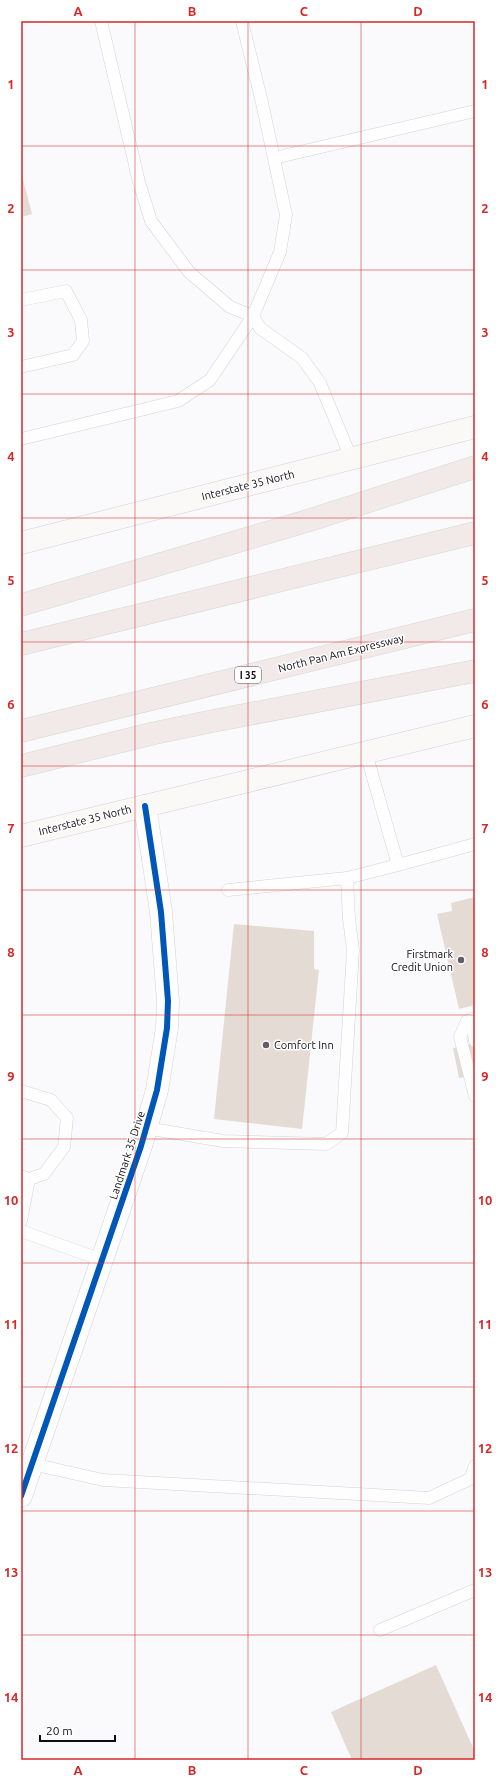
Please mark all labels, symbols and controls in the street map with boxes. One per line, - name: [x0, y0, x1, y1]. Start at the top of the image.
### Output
- text: A: [73, 4, 83, 18]
- text: B: [188, 4, 197, 18]
- text: C: [300, 4, 309, 18]
- text: D: [413, 4, 423, 18]
- text: 1: [7, 77, 15, 91]
- text: 1: [481, 77, 489, 91]
- text: 2: [7, 201, 15, 215]
- text: 2: [481, 201, 489, 215]
- text: 3: [7, 325, 15, 339]
- text: 3: [481, 325, 489, 339]
- text: 4: [7, 449, 15, 463]
- text: 4: [481, 449, 489, 463]
- street label: Interstate 35 North: [200, 468, 296, 502]
- text: 5: [7, 573, 15, 587]
- text: 5: [481, 573, 489, 587]
- street label: North Pan Am Expressway: [277, 631, 406, 674]
- road number: I 35: [235, 667, 261, 683]
- text: 6: [7, 697, 15, 711]
- text: 6: [481, 697, 489, 711]
- street label: Interstate 35 North: [37, 803, 133, 837]
- text: 7: [7, 821, 15, 835]
- text: 7: [481, 821, 489, 835]
- text: 8: [7, 945, 15, 959]
- text: 8: [481, 945, 489, 959]
- place label: Firstmark Credit Union: [391, 948, 453, 973]
- marker: Firstmark Credit Union: [456, 955, 466, 965]
- place label: Comfort Inn: [274, 1039, 334, 1051]
- marker: Comfort Inn: [261, 1040, 271, 1050]
- text: 9: [7, 1069, 15, 1083]
- text: 9: [481, 1069, 489, 1083]
- street label: Landmark 35 Drive: [107, 1109, 147, 1201]
- text: 10: [4, 1193, 18, 1207]
- text: 10: [478, 1193, 492, 1207]
- text: 11: [4, 1317, 18, 1331]
- text: 11: [478, 1317, 492, 1331]
- text: 12: [4, 1441, 18, 1455]
- text: 12: [478, 1441, 492, 1455]
- text: 13: [4, 1565, 18, 1579]
- text: 13: [478, 1565, 492, 1579]
- text: 14: [4, 1690, 18, 1704]
- text: 14: [478, 1690, 492, 1704]
- scale bar: [40, 1717, 115, 1743]
- text: 20 m: [46, 1724, 73, 1737]
- text: A: [73, 1763, 83, 1777]
- text: B: [188, 1763, 197, 1777]
- text: C: [300, 1763, 309, 1777]
- text: D: [413, 1763, 423, 1777]

